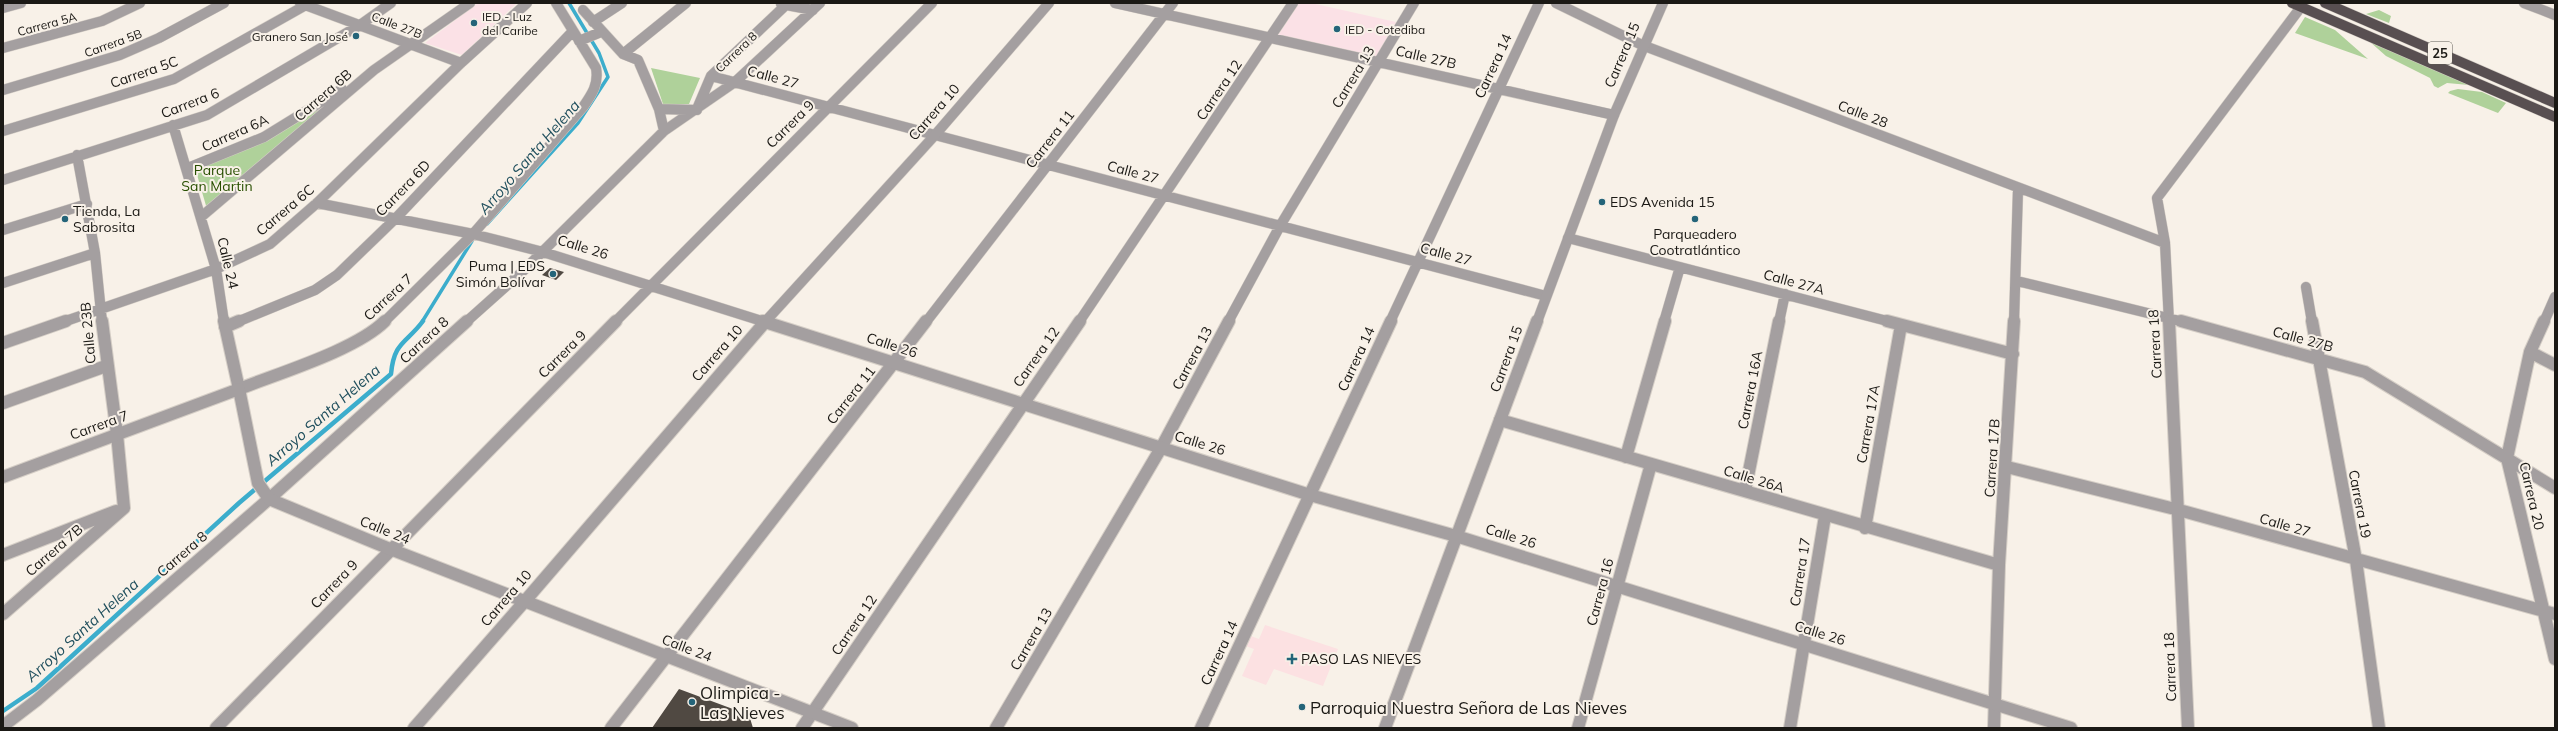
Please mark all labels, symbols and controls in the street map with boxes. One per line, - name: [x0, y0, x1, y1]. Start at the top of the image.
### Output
- street label: Calle 27B: [369, 8, 425, 42]
- street label: Carrera 5A: [16, 9, 79, 39]
- place label: IED - Luz del Caribe: [482, 9, 538, 38]
- marker: IED - Luz del Caribe: [469, 18, 479, 28]
- street label: Carrera 15: [1600, 20, 1644, 90]
- place label: IED - Cotediba: [1345, 22, 1425, 37]
- marker: IED - Cotediba: [1332, 24, 1342, 34]
- street label: Carrera 5B: [82, 26, 144, 60]
- street label: Carrera 8: [712, 28, 760, 76]
- place label: Granero San José: [252, 29, 348, 44]
- street label: Carrera 14: [1470, 30, 1516, 101]
- marker: Granero San José: [351, 31, 361, 41]
- street label: Calle 27B: [1394, 41, 1458, 73]
- road number: 25: [2428, 42, 2452, 64]
- street label: Carrera 13: [1327, 43, 1379, 111]
- street label: Carrera 5C: [108, 52, 180, 92]
- street label: Carrera 12: [1192, 56, 1246, 124]
- street label: Calle 27: [745, 62, 801, 92]
- street label: Carrera 6B: [291, 65, 355, 125]
- street label: Carrera 10: [904, 80, 964, 144]
- street label: Carrera 6: [158, 84, 222, 122]
- water label: Arroyo Santa Helena: [474, 96, 584, 219]
- street label: Carrera 9: [762, 96, 818, 152]
- street label: Calle 28: [1835, 96, 1891, 132]
- street label: Carrera 11: [1022, 106, 1078, 172]
- street label: Carrera 6A: [199, 110, 272, 156]
- street label: Carrera 6D: [372, 156, 434, 220]
- street label: Calle 27: [1105, 157, 1161, 187]
- park label: Parque San Martin: [181, 161, 253, 195]
- street label: Carrera 6C: [252, 180, 318, 240]
- place label: EDS Avenida 15: [1610, 193, 1715, 211]
- marker: EDS Avenida 15: [1597, 197, 1607, 207]
- place label: Tienda, La Sabrosita: [73, 202, 140, 236]
- marker: Tienda, La Sabrosita: [60, 214, 70, 224]
- marker: Parqueadero Cootratlántico: [1690, 214, 1700, 224]
- place label: Parqueadero Cootratlántico: [1649, 225, 1741, 259]
- street label: Calle 26: [555, 231, 611, 263]
- street label: Calle 24: [213, 235, 243, 291]
- street label: Calle 27: [1418, 239, 1474, 269]
- place label: Puma | EDS Simón Bolívar: [456, 257, 546, 291]
- street label: Calle 27A: [1761, 265, 1827, 299]
- marker: Puma | EDS Simón Bolívar: [548, 269, 558, 279]
- street label: Carrera 7: [360, 270, 416, 324]
- street label: Calle 23B: [76, 301, 100, 365]
- street label: Carrera 18: [2144, 309, 2166, 379]
- street label: Carrera 8: [396, 313, 452, 367]
- street label: Carrera 10: [687, 321, 747, 385]
- street label: Calle 27B: [2271, 322, 2335, 356]
- street label: Carrera 12: [1009, 323, 1063, 391]
- street label: Carrera 13: [1168, 323, 1216, 393]
- street label: Carrera 14: [1333, 323, 1379, 394]
- street label: Carrera 15: [1486, 323, 1526, 395]
- street label: Carrera 9: [534, 326, 590, 382]
- street label: Calle 26: [864, 328, 920, 362]
- street label: Carrera 16A: [1734, 349, 1767, 431]
- water label: Arroyo Santa Helena: [261, 360, 384, 470]
- street label: Carrera 11: [823, 362, 879, 428]
- street label: Carrera 17A: [1852, 383, 1884, 465]
- street label: Carrera 7: [67, 406, 131, 444]
- street label: Carrera 17B: [1980, 418, 2004, 498]
- street label: Calle 26: [1172, 427, 1228, 459]
- street label: Carrera 20: [2515, 460, 2549, 532]
- street label: Calle 26A: [1721, 461, 1787, 497]
- street label: Carrera 19: [2345, 468, 2375, 540]
- street label: Calle 27: [2257, 509, 2313, 541]
- street label: Calle 24: [357, 512, 413, 548]
- street label: Carrera 7B: [22, 520, 86, 580]
- street label: Calle 26: [1483, 520, 1539, 552]
- street label: Carrera 8: [153, 527, 211, 581]
- street label: Carrera 17: [1786, 536, 1814, 608]
- street label: Carrera 9: [306, 556, 362, 612]
- street label: Carrera 16: [1582, 556, 1618, 628]
- street label: Carrera 10: [476, 566, 536, 630]
- water label: Arroyo Santa Helena: [21, 574, 142, 686]
- street label: Carrera 12: [827, 591, 881, 659]
- street label: Carrera 13: [1006, 604, 1056, 674]
- street label: Carrera 14: [1196, 617, 1242, 688]
- street label: Calle 26: [1792, 617, 1848, 649]
- street label: Calle 24: [659, 630, 715, 666]
- street label: Carrera 18: [2160, 632, 2180, 702]
- place label: PASO LAS NIEVES: [1301, 650, 1422, 668]
- marker: PASO LAS NIEVES: [1286, 653, 1298, 665]
- place label: Olimpica - Las Nieves: [700, 682, 785, 723]
- marker: Olimpica - Las Nieves: [687, 697, 697, 707]
- place label: Parroquia Nuestra Señora de Las Nieves: [1310, 697, 1627, 718]
- marker: Parroquia Nuestra Señora de Las Nieves: [1297, 702, 1307, 712]

